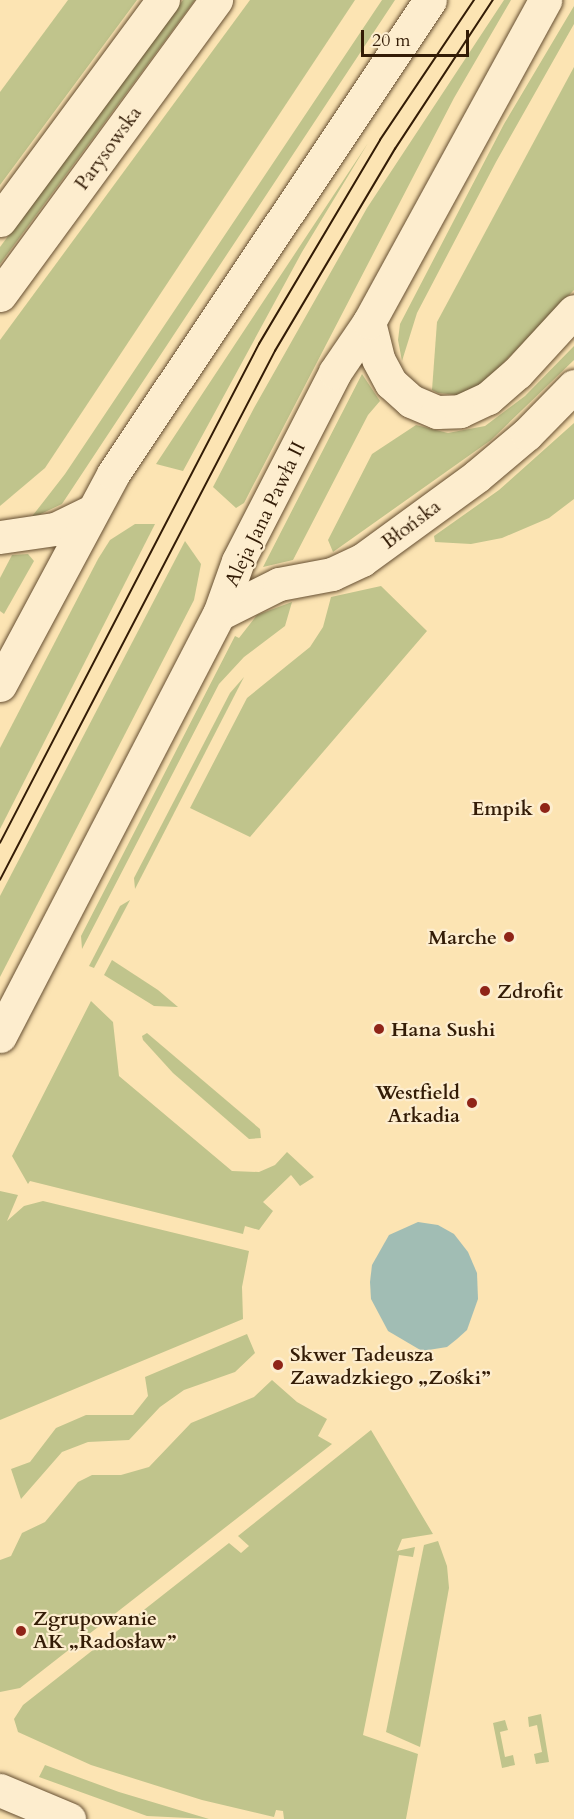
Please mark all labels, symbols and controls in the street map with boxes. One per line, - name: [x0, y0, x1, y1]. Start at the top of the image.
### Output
- scale bar: [364, 18, 472, 56]
- text: 20 m: [372, 28, 411, 53]
- street label: Parysowska: [70, 101, 146, 195]
- street label: Aleja Jana Pawła II: [219, 437, 311, 591]
- street label: Błońska: [377, 494, 445, 554]
- place label: Empik: [472, 796, 533, 820]
- marker: Empik: [538, 801, 552, 815]
- place label: Marche: [428, 925, 497, 949]
- marker: Marche: [502, 930, 516, 944]
- place label: Zdrofit: [497, 979, 563, 1003]
- marker: Zdrofit: [478, 984, 492, 998]
- place label: Hana Sushi: [391, 1017, 495, 1041]
- marker: Hana Sushi: [372, 1022, 386, 1036]
- place label: Westfield Arkadia: [375, 1080, 460, 1127]
- marker: Westfield Arkadia: [465, 1096, 479, 1110]
- place label: Skwer Tadeusza Zawadzkiego „Zośki”: [290, 1342, 491, 1389]
- marker: Skwer Tadeusza Zawadzkiego „Zośki”: [271, 1358, 285, 1372]
- place label: Zgrupowanie AK „Radosław”: [33, 1607, 176, 1654]
- marker: Zgrupowanie AK „Radosław”: [14, 1624, 28, 1638]

